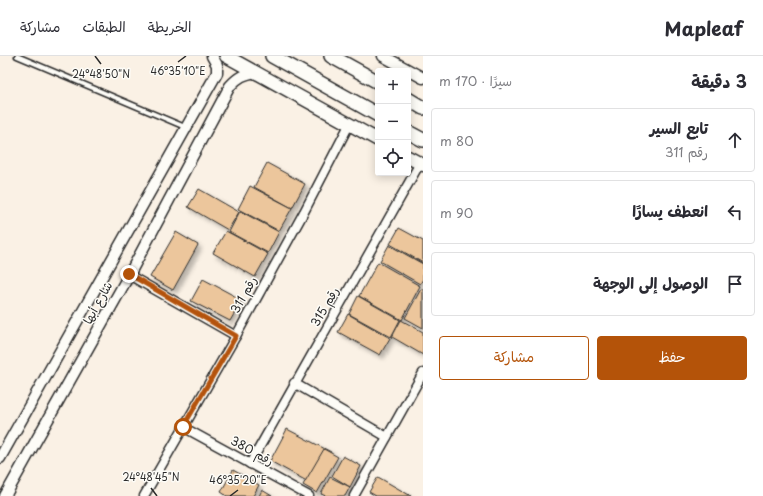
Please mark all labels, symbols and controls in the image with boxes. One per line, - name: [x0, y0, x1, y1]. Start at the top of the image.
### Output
- text: Mapleaf: [665, 14, 743, 42]
- text: مشاركة: [20, 16, 60, 37]
- text: الطبقات: [82, 16, 126, 37]
- text: الخريطة: [148, 16, 191, 37]
- text: 46°35'10"E: [151, 63, 205, 78]
- text: 24°48'50"N: [72, 66, 130, 81]
- map controls: [375, 68, 411, 176]
- button: +: [375, 68, 411, 104]
- text: 3 دقيقة: [691, 68, 747, 94]
- text: سيرًا · 170 m: [439, 71, 512, 90]
- button: −: [375, 104, 411, 140]
- text: تابع السير: [650, 116, 708, 139]
- icon: ahead: [724, 129, 746, 151]
- text: 80 m: [440, 131, 474, 150]
- button: locate: [375, 140, 411, 176]
- text: رقم 311: [665, 142, 708, 161]
- text: انعطف يسارًا: [632, 199, 708, 222]
- icon: left: [724, 201, 746, 223]
- text: 90 m: [440, 203, 473, 222]
- route end: [120, 265, 138, 283]
- text: الوصول إلى الوجهة: [593, 271, 708, 294]
- street label: رقم 311: [226, 273, 262, 317]
- icon: arrive: [724, 273, 746, 295]
- street label: شارع أبها: [78, 278, 117, 328]
- street label: رقم 315: [306, 283, 344, 330]
- button: مشاركة: [439, 336, 589, 380]
- button: حفظ: [597, 336, 747, 380]
- route start: [174, 418, 192, 436]
- street label: رقم 380: [227, 431, 277, 470]
- text: 24°48'45"N: [122, 469, 180, 484]
- text: 46°35'20"E: [209, 472, 267, 487]

